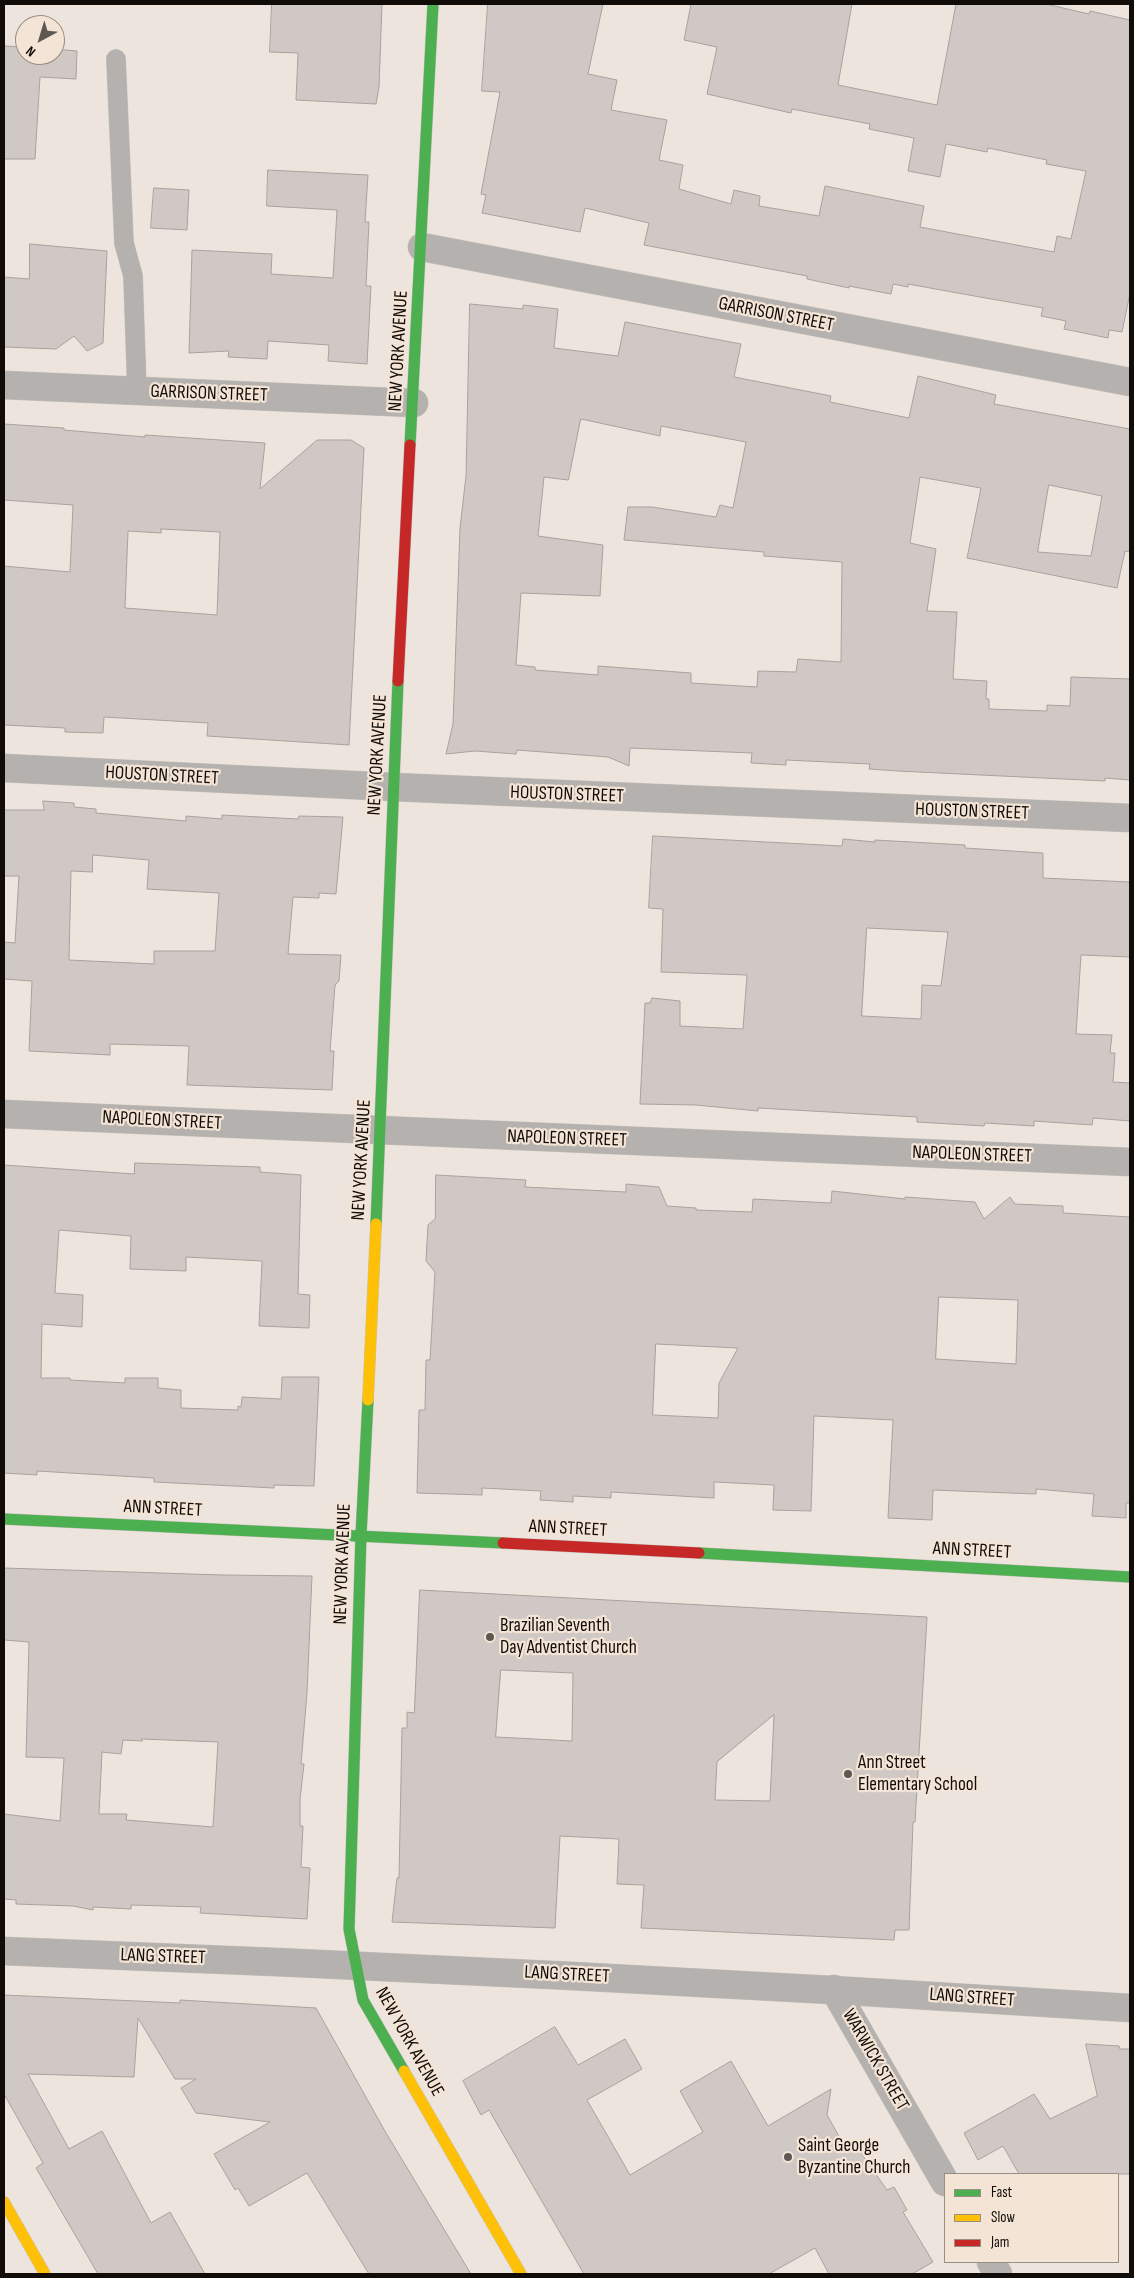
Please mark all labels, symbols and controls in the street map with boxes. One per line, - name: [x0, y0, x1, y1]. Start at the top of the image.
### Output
- north arrow: [15, 15, 65, 65]
- text: N: [23, 42, 39, 60]
- street label: NEW YORK AVENUE: [384, 290, 414, 412]
- street label: GARRISON STREET: [716, 293, 836, 337]
- street label: GARRISON STREET: [150, 381, 268, 407]
- street label: NEW YORK AVENUE: [363, 694, 393, 816]
- street label: HOUSTON STREET: [105, 762, 219, 790]
- street label: HOUSTON STREET: [510, 782, 624, 808]
- street label: HOUSTON STREET: [915, 799, 1029, 825]
- street label: NEW YORK AVENUE: [347, 1099, 377, 1221]
- street label: NAPOLEON STREET: [102, 1106, 222, 1136]
- street label: NAPOLEON STREET: [507, 1126, 627, 1152]
- street label: NAPOLEON STREET: [912, 1142, 1032, 1168]
- street label: ANN STREET: [123, 1496, 203, 1522]
- street label: NEW YORK AVENUE: [329, 1503, 357, 1625]
- street label: ANN STREET: [528, 1516, 608, 1542]
- street label: ANN STREET: [932, 1538, 1012, 1564]
- place label: Brazilian Seventh Day Adventist Church: [500, 1615, 637, 1659]
- marker: Brazilian Seventh Day Adventist Church: [484, 1631, 496, 1643]
- place label: Ann Street Elementary School: [858, 1752, 977, 1796]
- marker: Ann Street Elementary School: [842, 1768, 854, 1780]
- street label: LANG STREET: [120, 1944, 206, 1970]
- street label: LANG STREET: [524, 1961, 610, 1989]
- street label: NEW YORK AVENUE: [370, 1983, 448, 2101]
- street label: LANG STREET: [929, 1984, 1015, 2012]
- street label: WARWICK STREET: [837, 2005, 913, 2115]
- place label: Saint George Byzantine Church: [798, 2135, 910, 2179]
- marker: Saint George Byzantine Church: [782, 2151, 794, 2163]
- legend: [944, 2173, 1119, 2263]
- text: Fast: [991, 2183, 1012, 2202]
- text: Slow: [991, 2208, 1015, 2227]
- text: Jam: [991, 2233, 1009, 2252]

